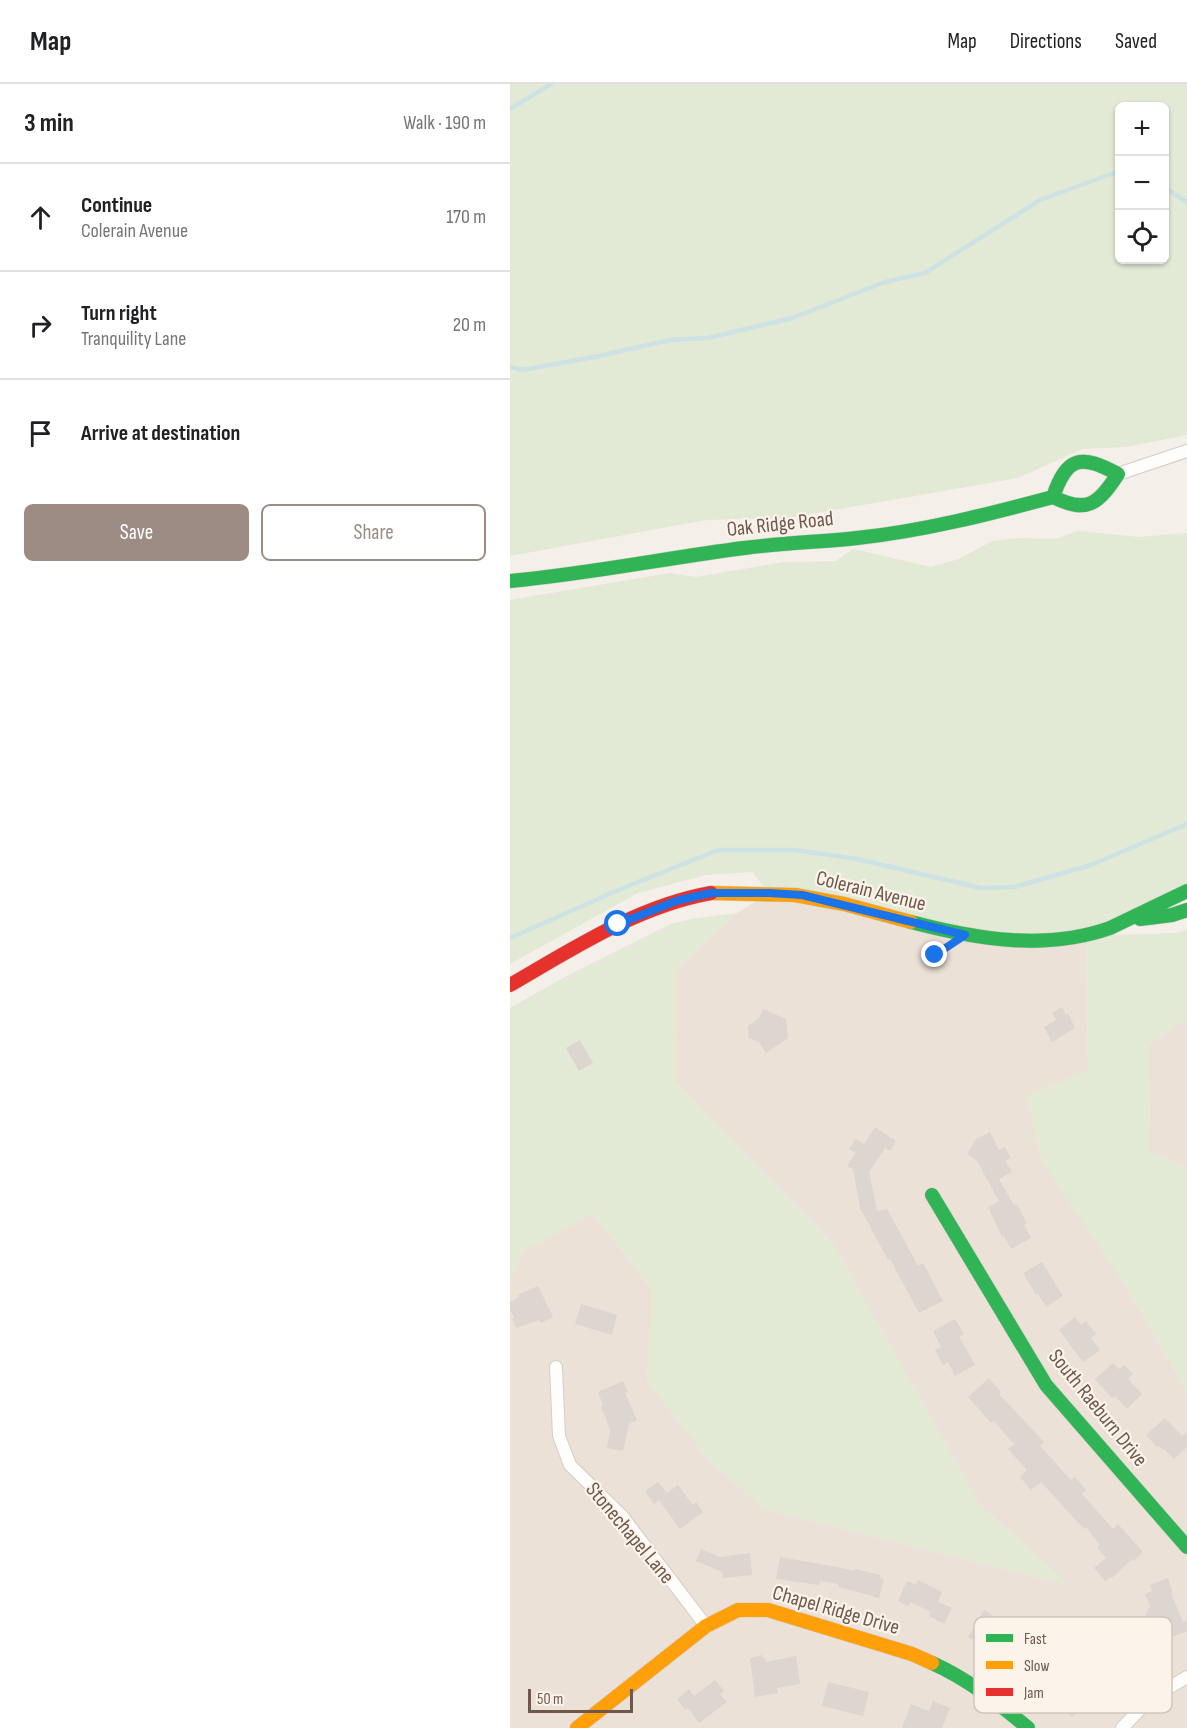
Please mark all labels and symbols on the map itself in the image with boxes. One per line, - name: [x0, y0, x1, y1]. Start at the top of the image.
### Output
- street label: Oak Ridge Road: [725, 506, 835, 542]
- street label: Colerain Avenue: [813, 865, 929, 917]
- route start: [604, 910, 630, 936]
- route end: [921, 941, 947, 967]
- street label: South Raeburn Drive: [1043, 1344, 1153, 1472]
- street label: Stonechapel Lane: [580, 1477, 680, 1589]
- street label: Chapel Ridge Drive: [770, 1580, 902, 1640]
- legend: [974, 1617, 1172, 1713]
- text: Fast: [1024, 1630, 1047, 1649]
- text: Slow: [1024, 1657, 1049, 1676]
- text: Jam: [1023, 1684, 1044, 1703]
- scale bar: [528, 1686, 633, 1714]

